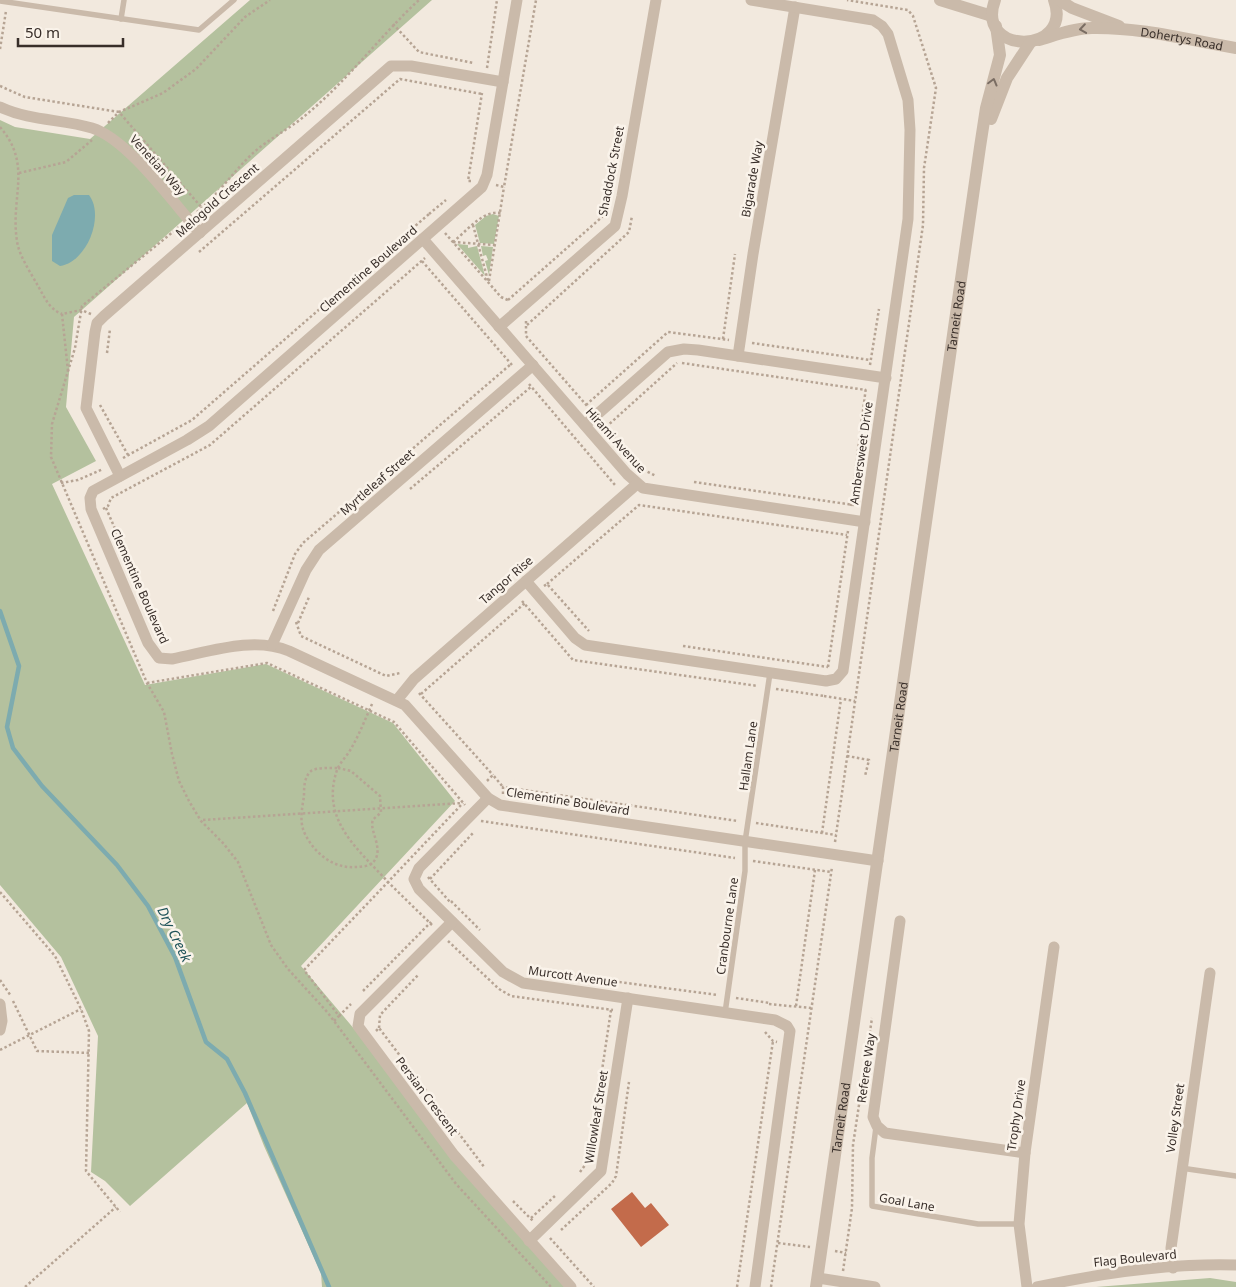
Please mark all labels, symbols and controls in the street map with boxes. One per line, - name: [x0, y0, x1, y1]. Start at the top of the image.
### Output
- scale bar: [18, 15, 122, 47]
- text: 50 m: [25, 22, 60, 42]
- one-way arrow: [1079, 23, 1087, 34]
- street label: Dohertys Road: [1139, 23, 1225, 54]
- one-way arrow: [988, 79, 998, 87]
- street label: Shaddock Street: [594, 124, 628, 218]
- street label: Venetian Way: [126, 131, 190, 200]
- street label: Bigarade Way: [737, 138, 767, 219]
- street label: Melogold Crescent: [172, 159, 263, 241]
- street label: Clementine Boulevard: [315, 222, 421, 316]
- street label: Tarneit Road: [942, 280, 969, 352]
- street label: Ambersweet Drive: [845, 400, 877, 506]
- street label: Hirami Avenue: [582, 403, 650, 477]
- street label: Myrtleleaf Street: [336, 444, 418, 519]
- street label: Clementine Boulevard: [107, 526, 173, 646]
- street label: Tangor Rise: [476, 552, 537, 608]
- street label: Tarneit Road: [885, 680, 911, 753]
- street label: Hallam Lane: [735, 720, 761, 792]
- street label: Clementine Boulevard: [505, 783, 631, 819]
- street label: Cranbourne Lane: [712, 876, 742, 976]
- water label: Dry Creek: [153, 903, 197, 966]
- street label: Murcott Avenue: [527, 961, 619, 991]
- street label: Referee Way: [853, 1031, 879, 1104]
- street label: Persian Crescent: [392, 1053, 463, 1139]
- street label: Willowleaf Street: [580, 1068, 612, 1165]
- street label: Trophy Drive: [1003, 1078, 1029, 1152]
- street label: Tarneit Road: [827, 1081, 854, 1154]
- street label: Volley Street: [1162, 1082, 1188, 1154]
- street label: Goal Lane: [878, 1189, 936, 1215]
- street label: Flag Boulevard: [1093, 1245, 1177, 1271]

